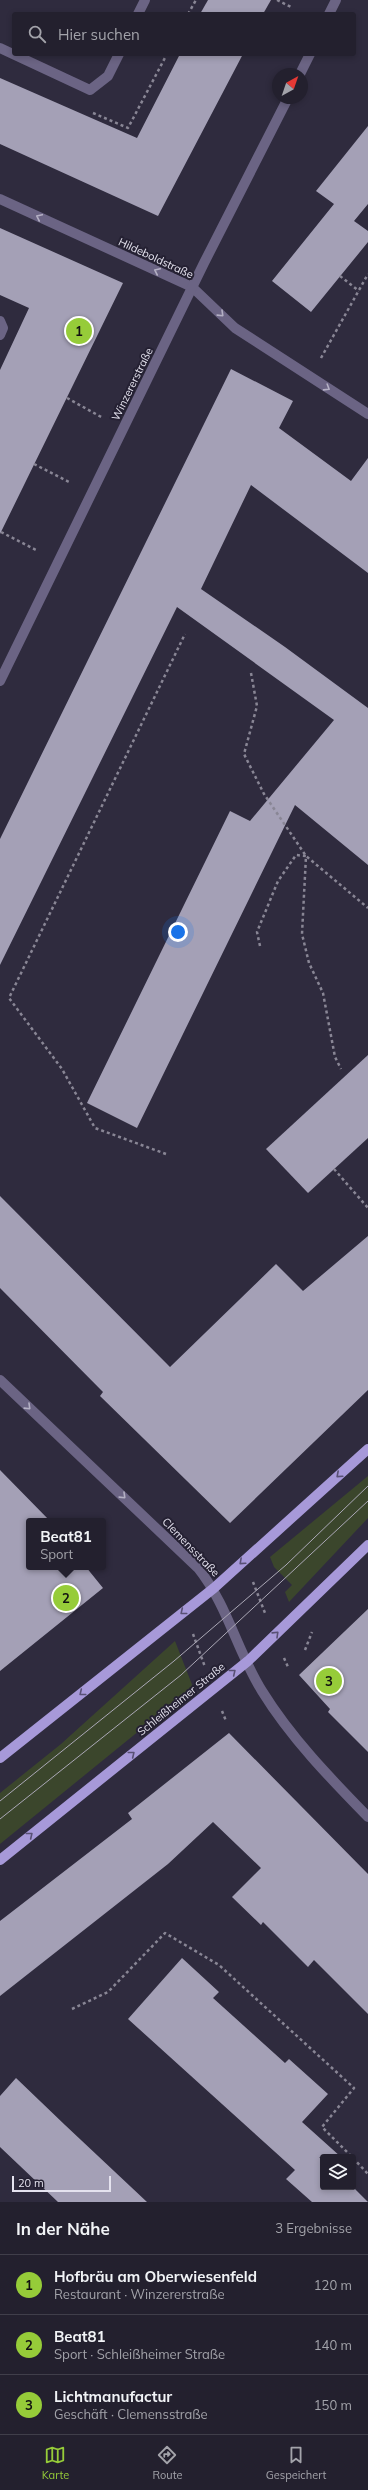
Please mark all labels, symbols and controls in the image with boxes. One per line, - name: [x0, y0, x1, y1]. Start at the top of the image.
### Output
- search box: [12, 12, 356, 56]
- icon: search: [26, 23, 48, 45]
- text: Hier suchen: [58, 25, 140, 44]
- north arrow: [272, 68, 308, 104]
- one-way arrow: [35, 214, 43, 222]
- street label: Hildeboldstraße: [116, 235, 196, 281]
- one-way arrow: [154, 268, 161, 276]
- one-way arrow: [216, 309, 223, 316]
- pin: 1: [66, 316, 92, 346]
- street label: Winzererstraße: [108, 345, 156, 423]
- one-way arrow: [323, 383, 330, 391]
- your location: [168, 922, 188, 942]
- one-way arrow: [23, 1402, 31, 1410]
- one-way arrow: [336, 1470, 344, 1478]
- one-way arrow: [118, 1492, 125, 1499]
- street label: Clemensstraße: [159, 1515, 223, 1579]
- popup: [26, 1518, 106, 1570]
- text: Beat81: [40, 1527, 92, 1546]
- text: Sport: [40, 1546, 73, 1562]
- one-way arrow: [239, 1557, 247, 1564]
- pin: 2: [53, 1583, 79, 1613]
- one-way arrow: [181, 1607, 188, 1614]
- one-way arrow: [271, 1631, 278, 1638]
- street label: Schleißheimer Straße: [134, 1659, 228, 1739]
- pin: 3: [316, 1666, 342, 1696]
- one-way arrow: [229, 1670, 236, 1677]
- one-way arrow: [79, 1689, 86, 1696]
- one-way arrow: [127, 1751, 134, 1758]
- one-way arrow: [26, 1833, 33, 1840]
- map controls: [320, 2154, 356, 2190]
- button: layers: [320, 2154, 356, 2190]
- scale bar: [12, 2174, 111, 2193]
- text: 20 m: [18, 2176, 44, 2190]
- text: In der Nähe: [16, 2218, 110, 2239]
- text: 3 Ergebnisse: [275, 2220, 352, 2236]
- text: Hofbräu am Oberwiesenfeld: [54, 2267, 257, 2286]
- text: 1: [25, 2277, 33, 2293]
- text: 120 m: [314, 2277, 352, 2293]
- text: Restaurant · Winzererstraße: [54, 2286, 225, 2302]
- text: Beat81: [54, 2327, 106, 2346]
- text: 2: [25, 2337, 33, 2353]
- text: 140 m: [314, 2337, 352, 2353]
- text: Sport · Schleißheimer Straße: [54, 2346, 225, 2362]
- text: Lichtmanufactur: [54, 2387, 172, 2406]
- text: 3: [25, 2397, 33, 2413]
- text: 150 m: [314, 2397, 352, 2413]
- text: Geschäft · Clemensstraße: [54, 2406, 208, 2422]
- tab: Karte: [42, 2444, 69, 2482]
- tab: Route: [153, 2444, 182, 2482]
- tab: Gespeichert: [266, 2444, 326, 2482]

